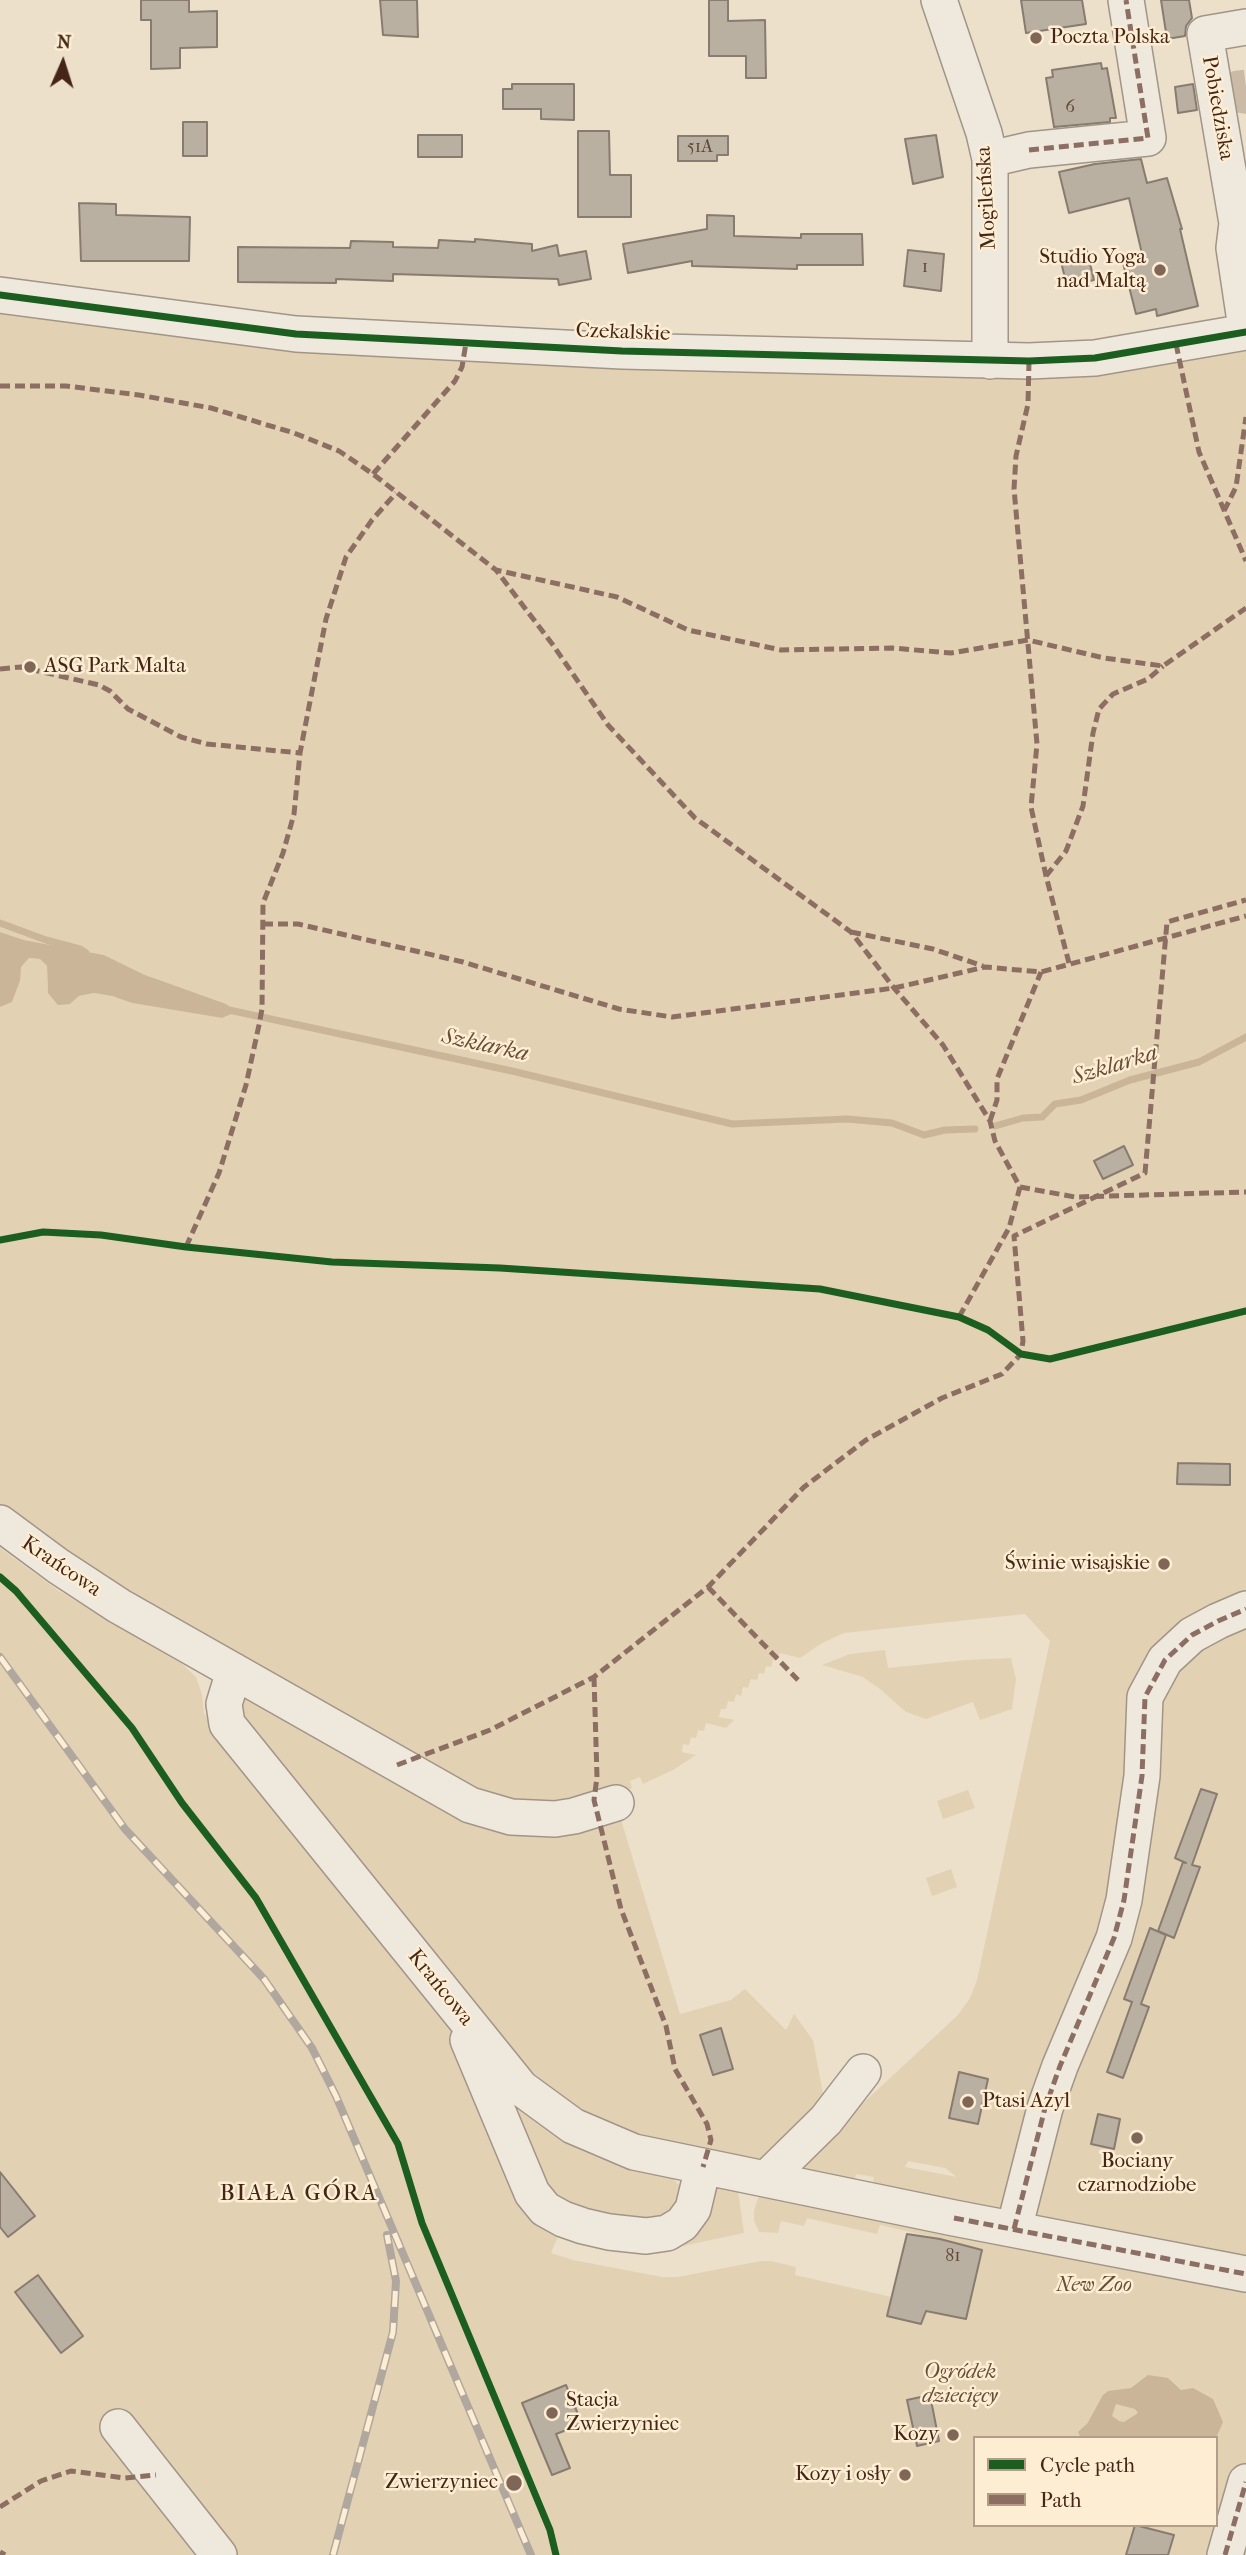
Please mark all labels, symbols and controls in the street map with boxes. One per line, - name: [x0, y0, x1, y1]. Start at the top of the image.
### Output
- place label: Poczta Polska: [1050, 25, 1170, 51]
- north arrow: [28, 28, 98, 98]
- marker: Poczta Polska: [1028, 30, 1044, 46]
- text: N: [56, 31, 72, 53]
- street label: Pobiedziska: [1195, 54, 1239, 162]
- house number: 6: [1065, 97, 1075, 119]
- house number: 51A: [687, 137, 713, 159]
- street label: Mogileńska: [972, 146, 1002, 250]
- place label: Studio Yoga nad Maltą: [1039, 245, 1146, 295]
- house number: 1: [922, 257, 928, 279]
- marker: Studio Yoga nad Maltą: [1152, 262, 1168, 278]
- street label: Czekalskie: [575, 319, 671, 347]
- place label: ASG Park Malta: [44, 654, 186, 680]
- marker: ASG Park Malta: [22, 659, 38, 675]
- water label: Szklarka: [439, 1023, 531, 1069]
- water label: Szklarka: [1069, 1040, 1161, 1092]
- street label: Krańcowa: [16, 1531, 106, 1603]
- place label: Świnie wisajskie: [1005, 1551, 1150, 1577]
- marker: Świnie wisajskie: [1156, 1556, 1172, 1572]
- street label: Krańcowa: [402, 1945, 478, 2031]
- place label: Ptasi Azyl: [982, 2089, 1070, 2115]
- marker: Ptasi Azyl: [960, 2094, 976, 2110]
- marker: Bociany czarnodziobe: [1129, 2130, 1145, 2146]
- place label: Bociany czarnodziobe: [1078, 2149, 1196, 2199]
- district label: BIAŁA GÓRA: [221, 2180, 377, 2208]
- house number: 81: [945, 2246, 961, 2268]
- park label: New Zoo: [1056, 2273, 1132, 2299]
- park label: Ogródek dziecięcy: [922, 2360, 998, 2410]
- place label: Stacja Zwierzyniec: [566, 2388, 679, 2438]
- marker: Stacja Zwierzyniec: [544, 2405, 560, 2421]
- place label: Kozy: [893, 2422, 939, 2448]
- marker: Kozy: [945, 2427, 961, 2443]
- legend: [973, 2436, 1218, 2527]
- text: Cycle path: [1040, 2453, 1135, 2477]
- place label: Kozy i osły: [795, 2462, 891, 2488]
- marker: Kozy i osły: [897, 2467, 913, 2483]
- place label: Zwierzyniec: [385, 2470, 498, 2496]
- marker: Zwierzyniec: [504, 2473, 524, 2493]
- text: Path: [1040, 2488, 1081, 2512]

